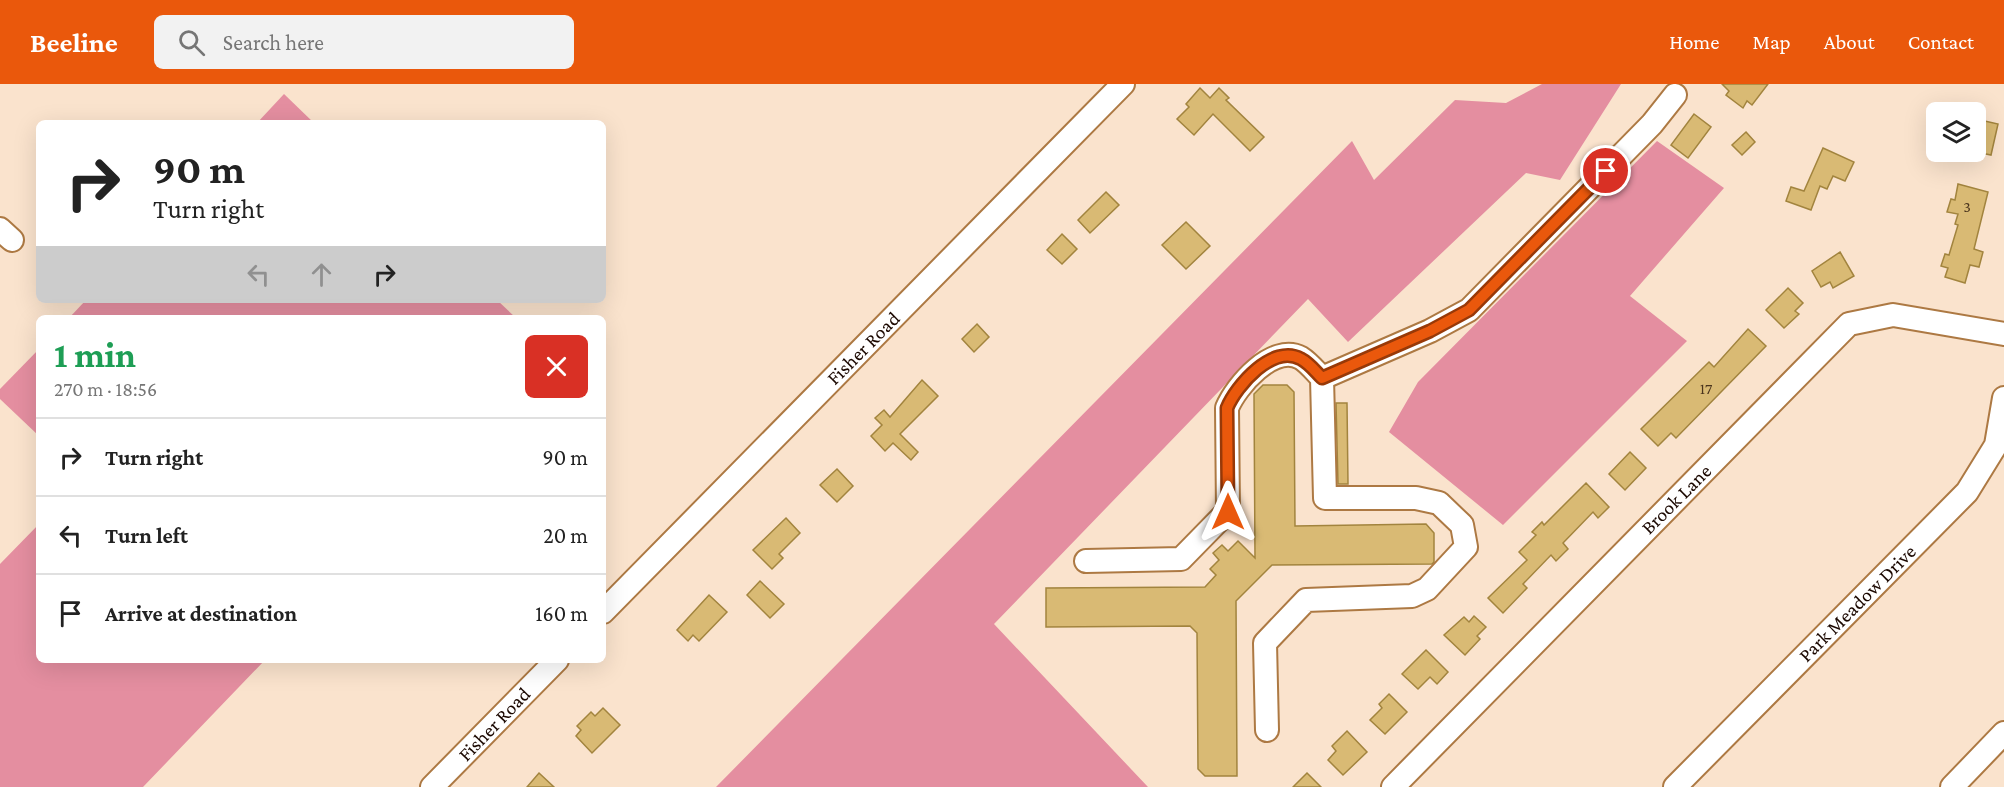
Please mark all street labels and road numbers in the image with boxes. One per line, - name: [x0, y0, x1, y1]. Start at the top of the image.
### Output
- street label: Fisher Road: [822, 307, 904, 389]
- street label: Brook Lane: [1637, 459, 1716, 538]
- street label: Park Meadow Drive: [1794, 540, 1920, 666]
- street label: Fisher Road: [454, 682, 535, 765]

